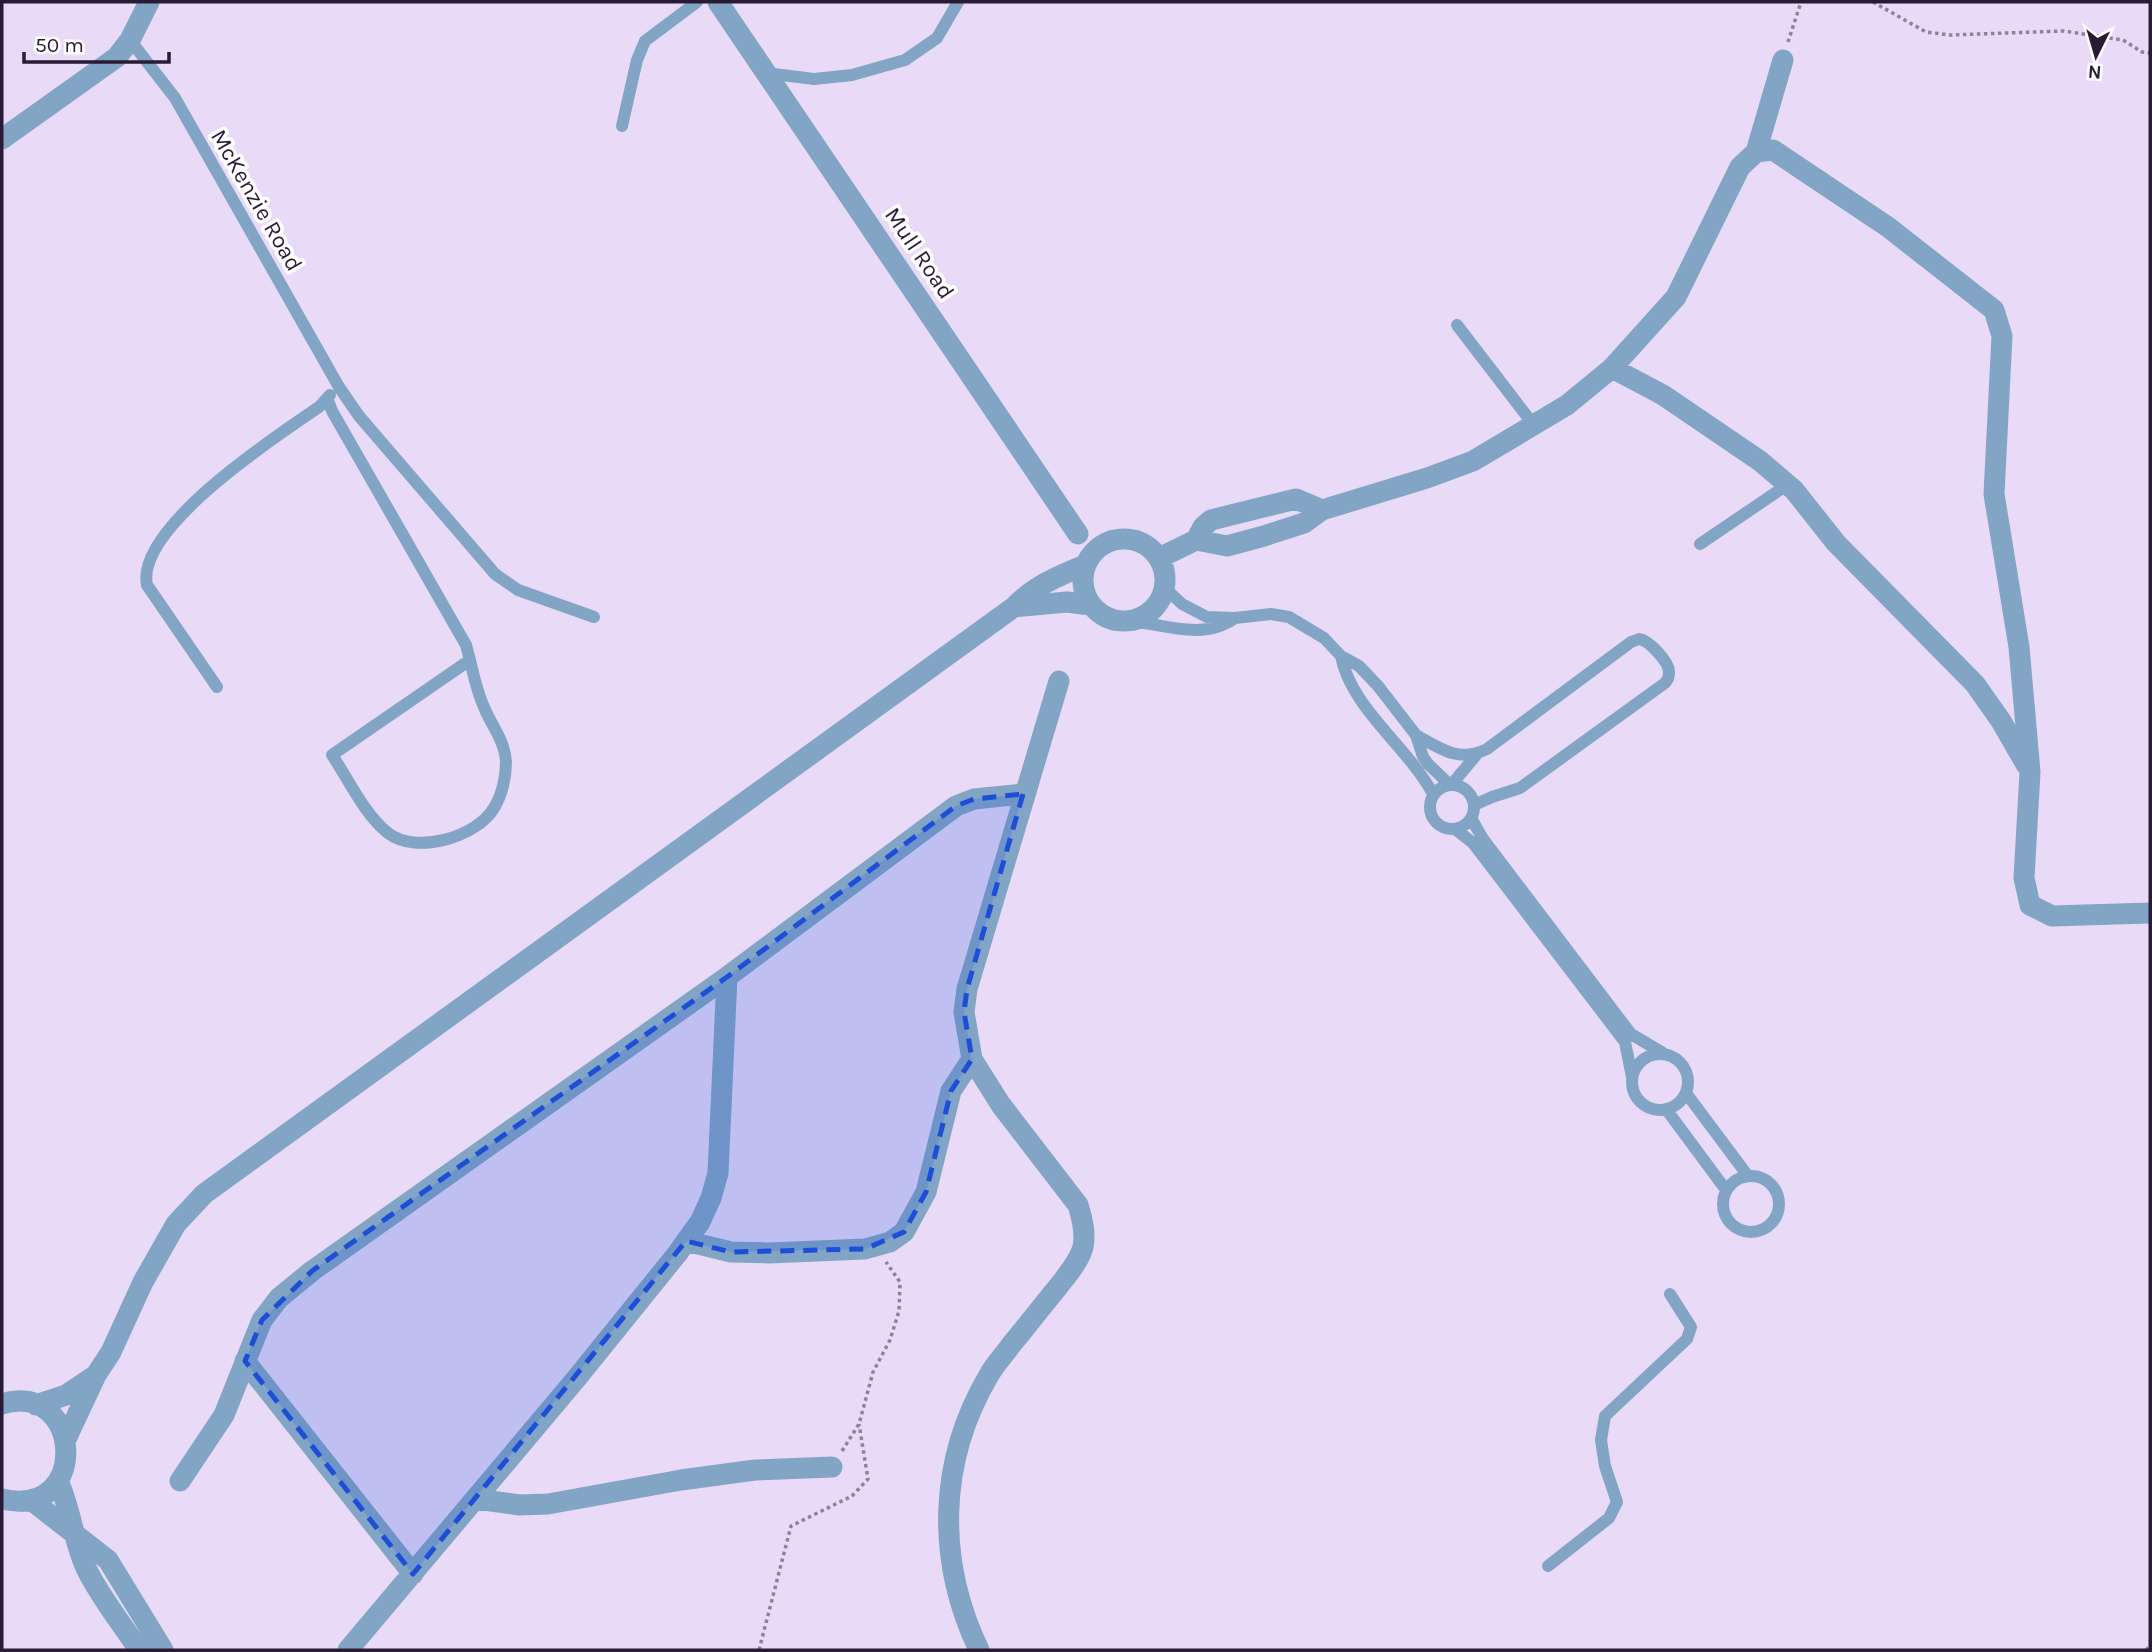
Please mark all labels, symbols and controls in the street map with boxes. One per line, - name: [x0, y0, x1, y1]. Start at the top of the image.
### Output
- scale bar: [24, 21, 170, 65]
- north arrow: [2061, 21, 2131, 91]
- text: 50 m: [35, 33, 84, 57]
- text: N: [2087, 60, 2102, 83]
- street label: McKenzie Road: [205, 125, 308, 276]
- street label: Mull Road: [879, 202, 960, 304]

